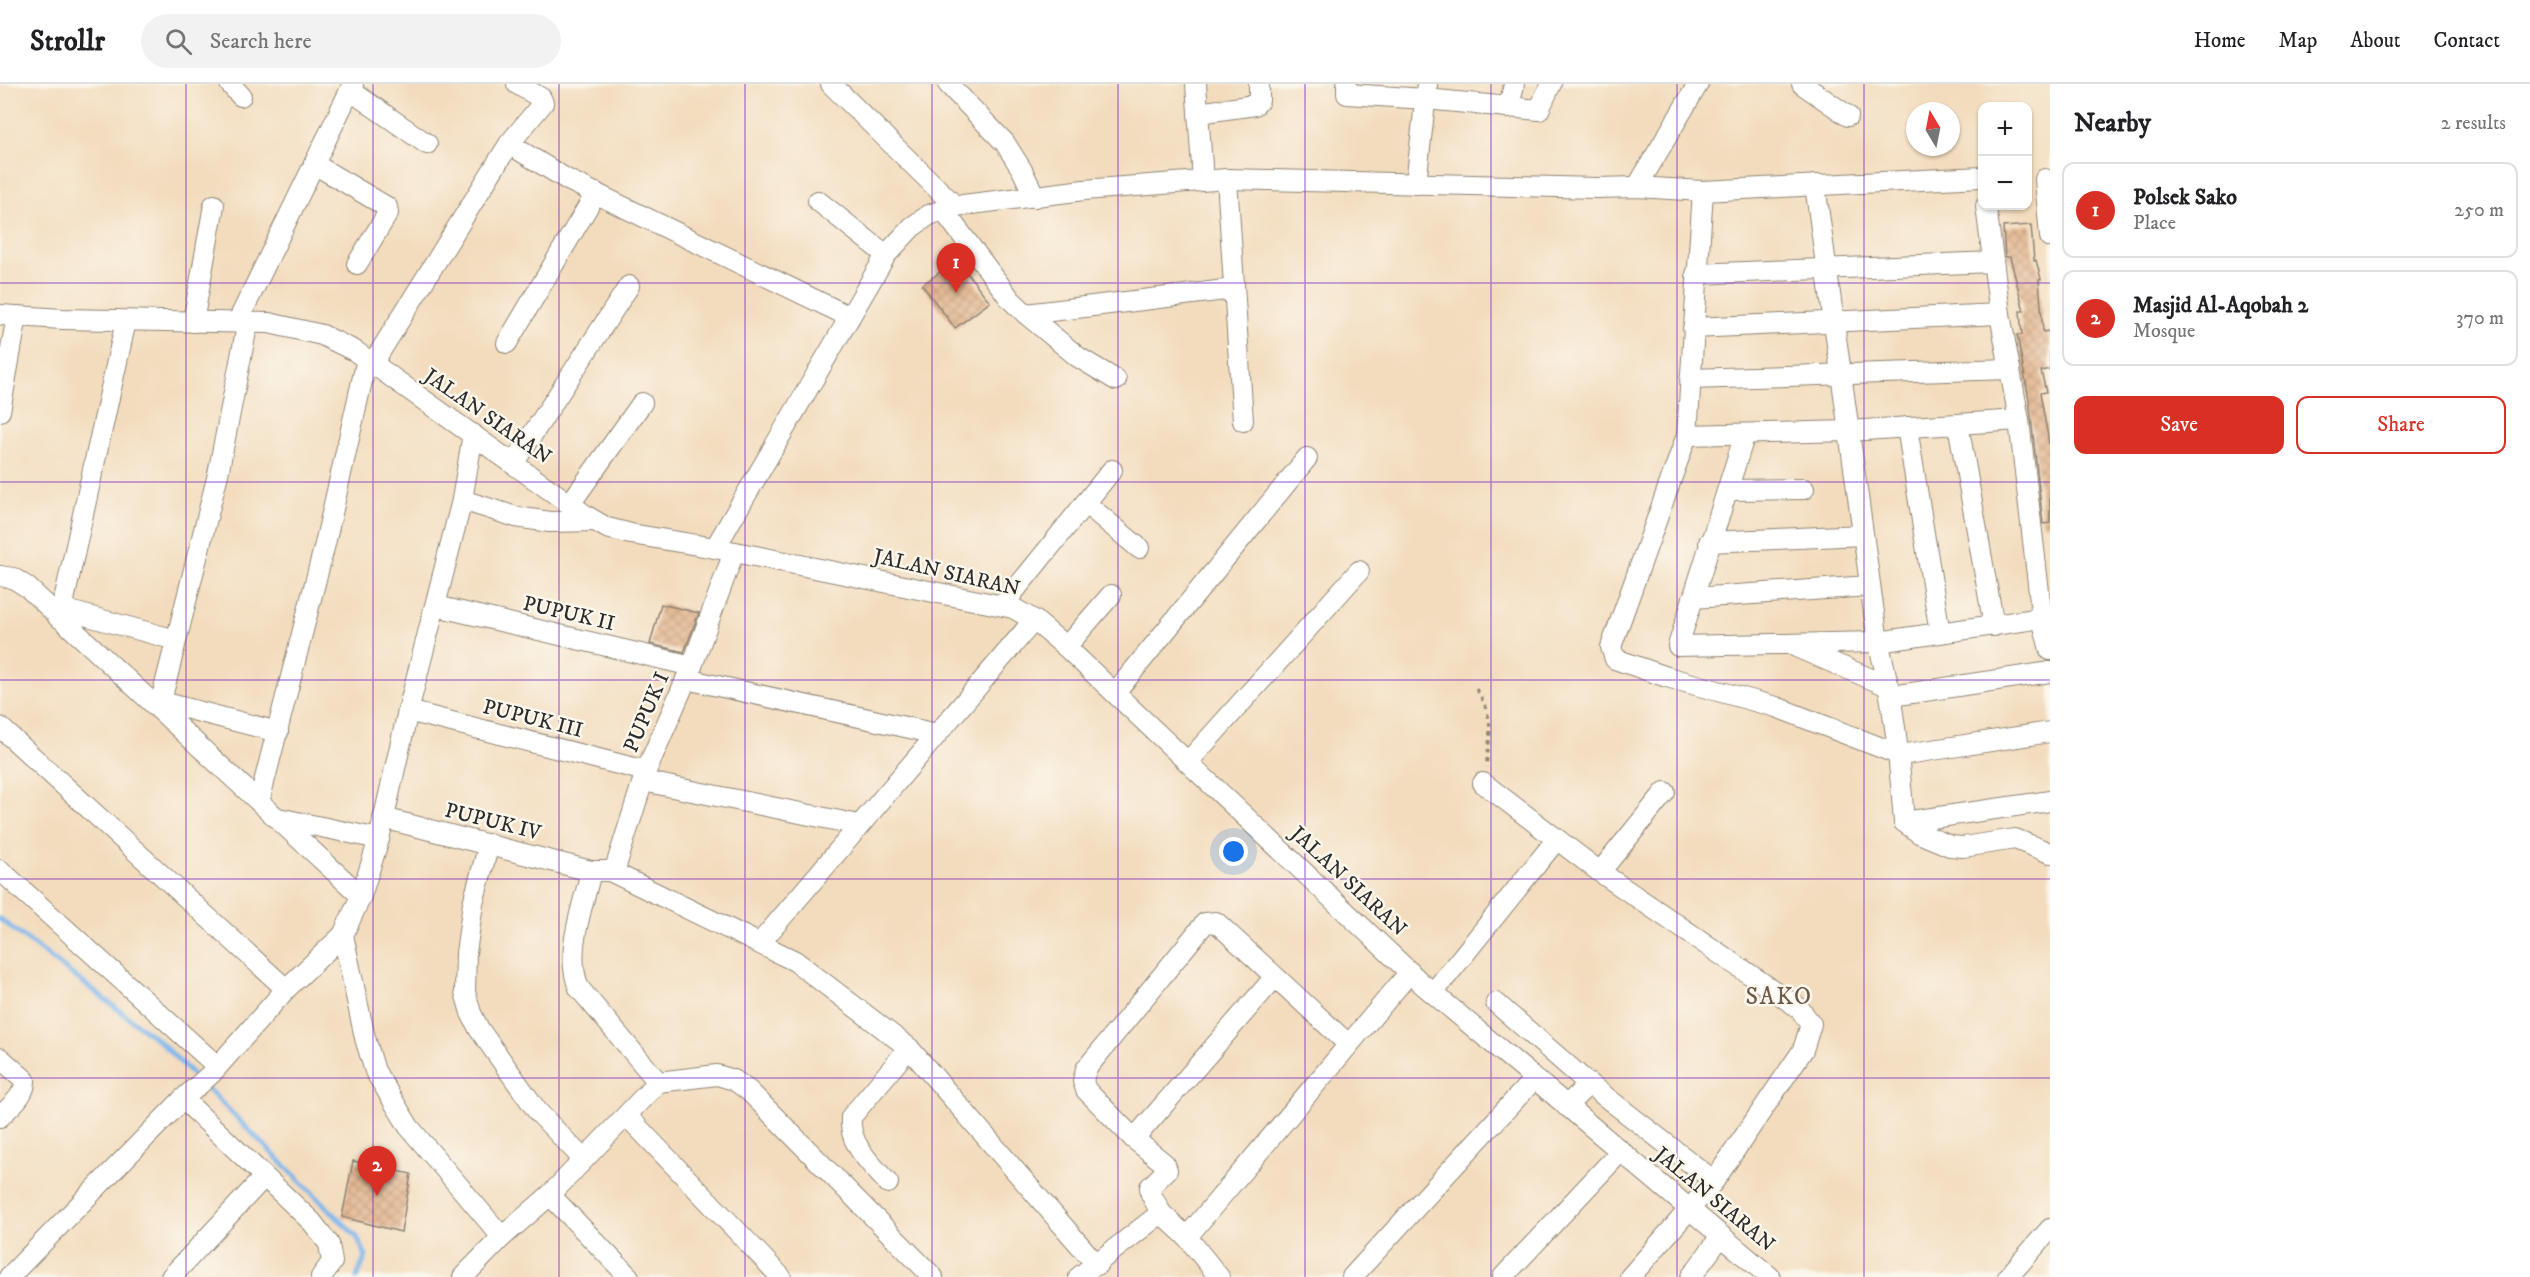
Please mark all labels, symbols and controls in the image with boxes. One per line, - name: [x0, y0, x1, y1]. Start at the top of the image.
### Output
- search box: [141, 14, 561, 68]
- text: Strollr: [30, 24, 105, 59]
- icon: search: [162, 25, 195, 58]
- text: Search here: [210, 28, 312, 55]
- text: Home: [2194, 28, 2246, 54]
- text: Map: [2279, 28, 2317, 54]
- text: About: [2350, 28, 2401, 54]
- text: Contact: [2434, 28, 2500, 54]
- north arrow: [1906, 102, 1960, 156]
- map controls: [1978, 102, 2032, 210]
- button: +: [1978, 102, 2032, 156]
- text: Nearby: [2074, 107, 2151, 140]
- text: 2 results: [2441, 111, 2506, 136]
- button: −: [1978, 156, 2032, 210]
- text: Polsek Sako: [2133, 184, 2237, 211]
- text: 1: [2092, 198, 2099, 223]
- text: 250 m: [2454, 198, 2504, 223]
- text: Place: [2133, 211, 2176, 236]
- pin: 1: [936, 244, 976, 293]
- text: Masjid Al-Aqobah 2: [2133, 292, 2308, 319]
- text: 2: [2091, 306, 2100, 331]
- text: 370 m: [2456, 306, 2504, 331]
- text: Mosque: [2133, 319, 2195, 344]
- street label: JALAN SIARAN: [417, 362, 556, 470]
- button: Save: [2074, 396, 2284, 454]
- button: Share: [2296, 396, 2506, 454]
- street label: JALAN SIARAN: [869, 543, 1023, 602]
- street label: PUPUK II: [520, 591, 617, 637]
- street label: PUPUK I: [618, 668, 675, 757]
- street label: PUPUK III: [480, 694, 585, 744]
- street label: PUPUK IV: [442, 797, 544, 847]
- street label: JALAN SIARAN: [1283, 820, 1412, 942]
- your location: [1219, 837, 1248, 866]
- district label: SAKO: [1745, 982, 1813, 1012]
- street label: JALAN SIARAN: [1647, 1140, 1780, 1258]
- pin: 2: [358, 1146, 397, 1196]

